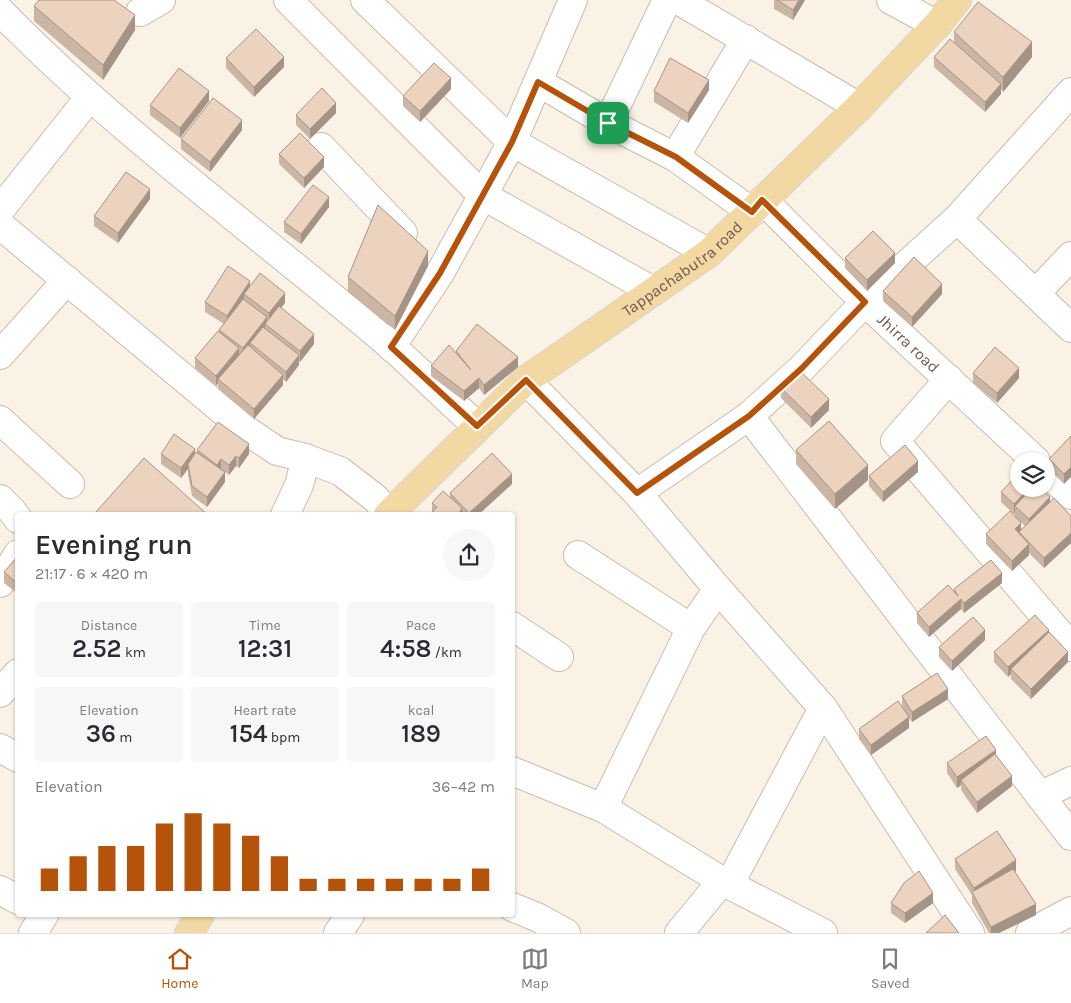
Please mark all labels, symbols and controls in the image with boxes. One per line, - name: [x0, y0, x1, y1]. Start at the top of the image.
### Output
- pin: [587, 102, 629, 144]
- icon: arrive: [594, 109, 622, 137]
- street label: Tappachabutra road: [618, 217, 746, 320]
- street label: Jhirra road: [874, 309, 944, 376]
- map controls: [1010, 452, 1055, 497]
- button: layers: [1010, 452, 1055, 497]
- text: Evening run: [35, 528, 192, 561]
- button: share: [443, 529, 495, 581]
- text: 21:17 · 6 × 420 m: [35, 564, 148, 583]
- text: Distance: [81, 617, 137, 634]
- text: Time: [249, 617, 281, 634]
- text: Pace: [406, 617, 436, 634]
- text: 2.52: [72, 634, 122, 663]
- text: 12:31: [238, 634, 292, 663]
- text: 4:58: [380, 634, 432, 663]
- text: km: [122, 644, 146, 661]
- text: /km: [432, 644, 462, 661]
- text: Elevation: [79, 702, 139, 719]
- text: Heart rate: [233, 702, 297, 719]
- text: kcal: [408, 702, 434, 719]
- text: 36: [86, 719, 116, 748]
- text: 154: [230, 719, 267, 748]
- text: 189: [401, 719, 441, 748]
- text: m: [116, 729, 132, 746]
- text: bpm: [267, 729, 300, 746]
- text: Elevation: [35, 777, 103, 796]
- text: 36–42 m: [432, 777, 495, 796]
- tab: Home: [161, 945, 198, 992]
- tab: Map: [521, 945, 549, 992]
- tab: Saved: [871, 945, 910, 992]

